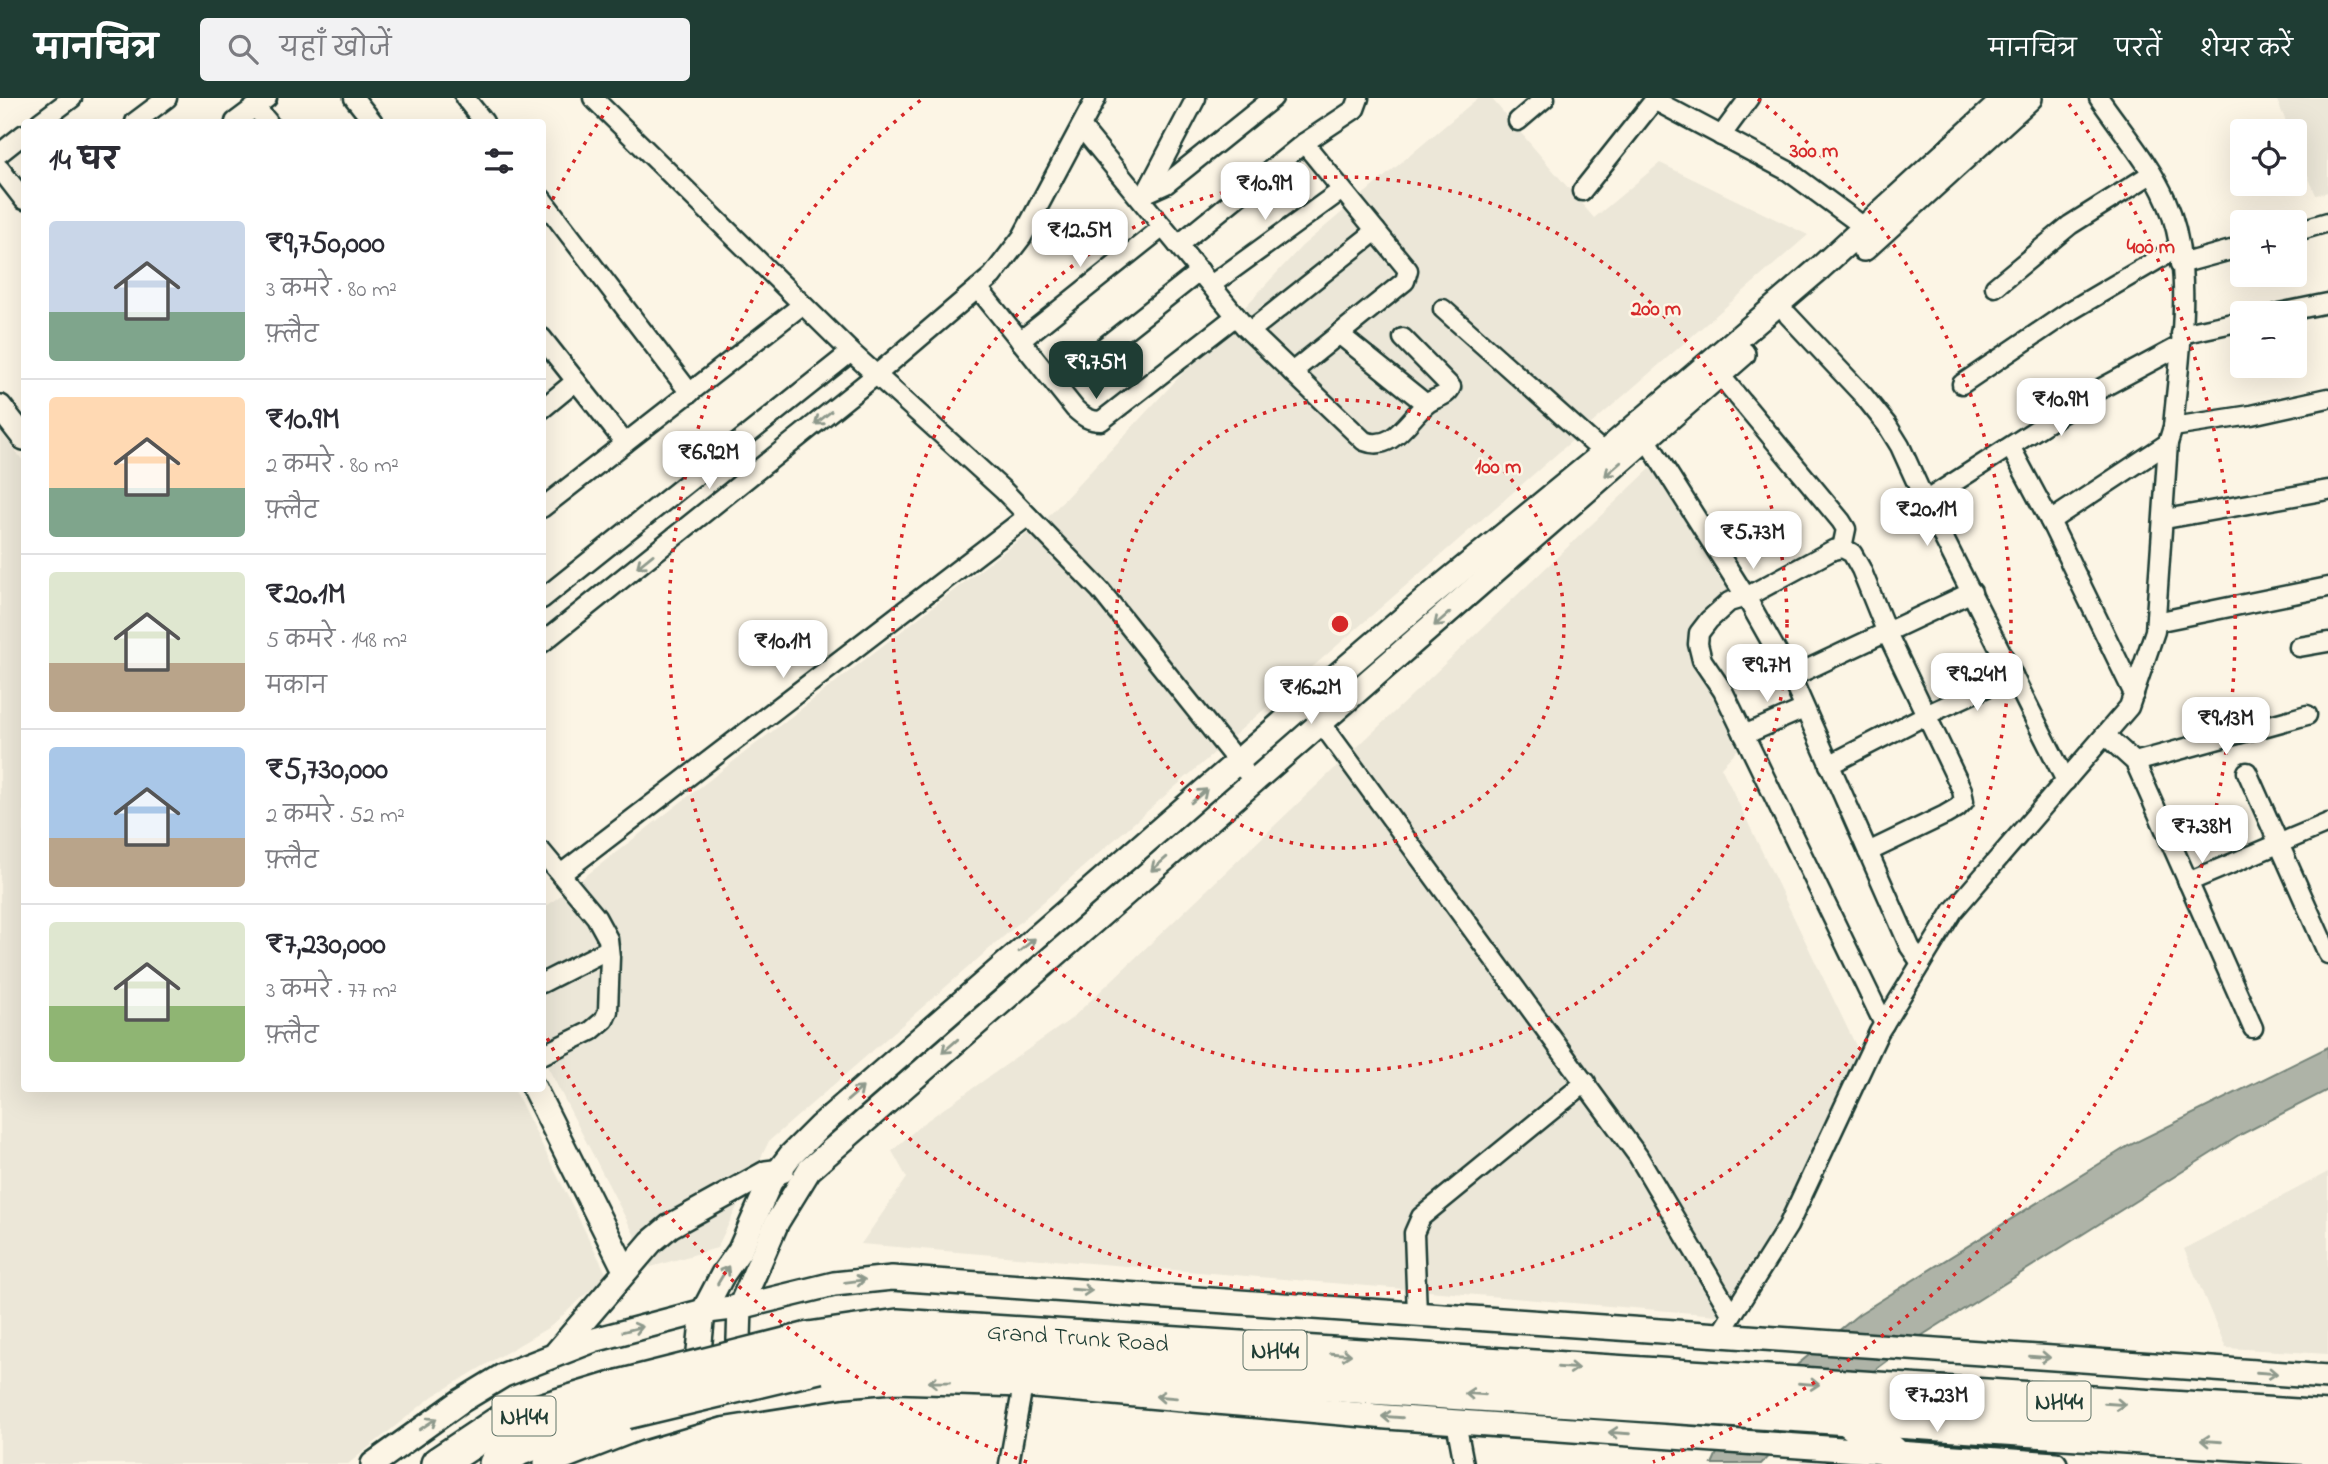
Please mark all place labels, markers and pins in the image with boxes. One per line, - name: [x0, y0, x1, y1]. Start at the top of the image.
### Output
- pin: ₹10.9M: [1208, 162, 1322, 222]
- pin: ₹12.5M: [1023, 209, 1137, 269]
- pin: ₹9.75M: [1039, 342, 1153, 401]
- pin: ₹10.9M: [2004, 378, 2118, 438]
- pin: ₹6.92M: [652, 432, 766, 491]
- pin: ₹20.1M: [1870, 489, 1984, 548]
- pin: ₹5.73M: [1696, 512, 1810, 571]
- centre of rings: [1328, 612, 1352, 636]
- pin: ₹10.1M: [726, 620, 840, 680]
- pin: ₹9.7M: [1718, 644, 1816, 704]
- pin: ₹9.24M: [1920, 654, 2034, 713]
- pin: ₹16.2M: [1254, 666, 1368, 726]
- pin: ₹9.13M: [2169, 698, 2283, 757]
- pin: ₹7.38M: [2145, 806, 2259, 865]
- pin: ₹7.23M: [1880, 1374, 1994, 1434]

